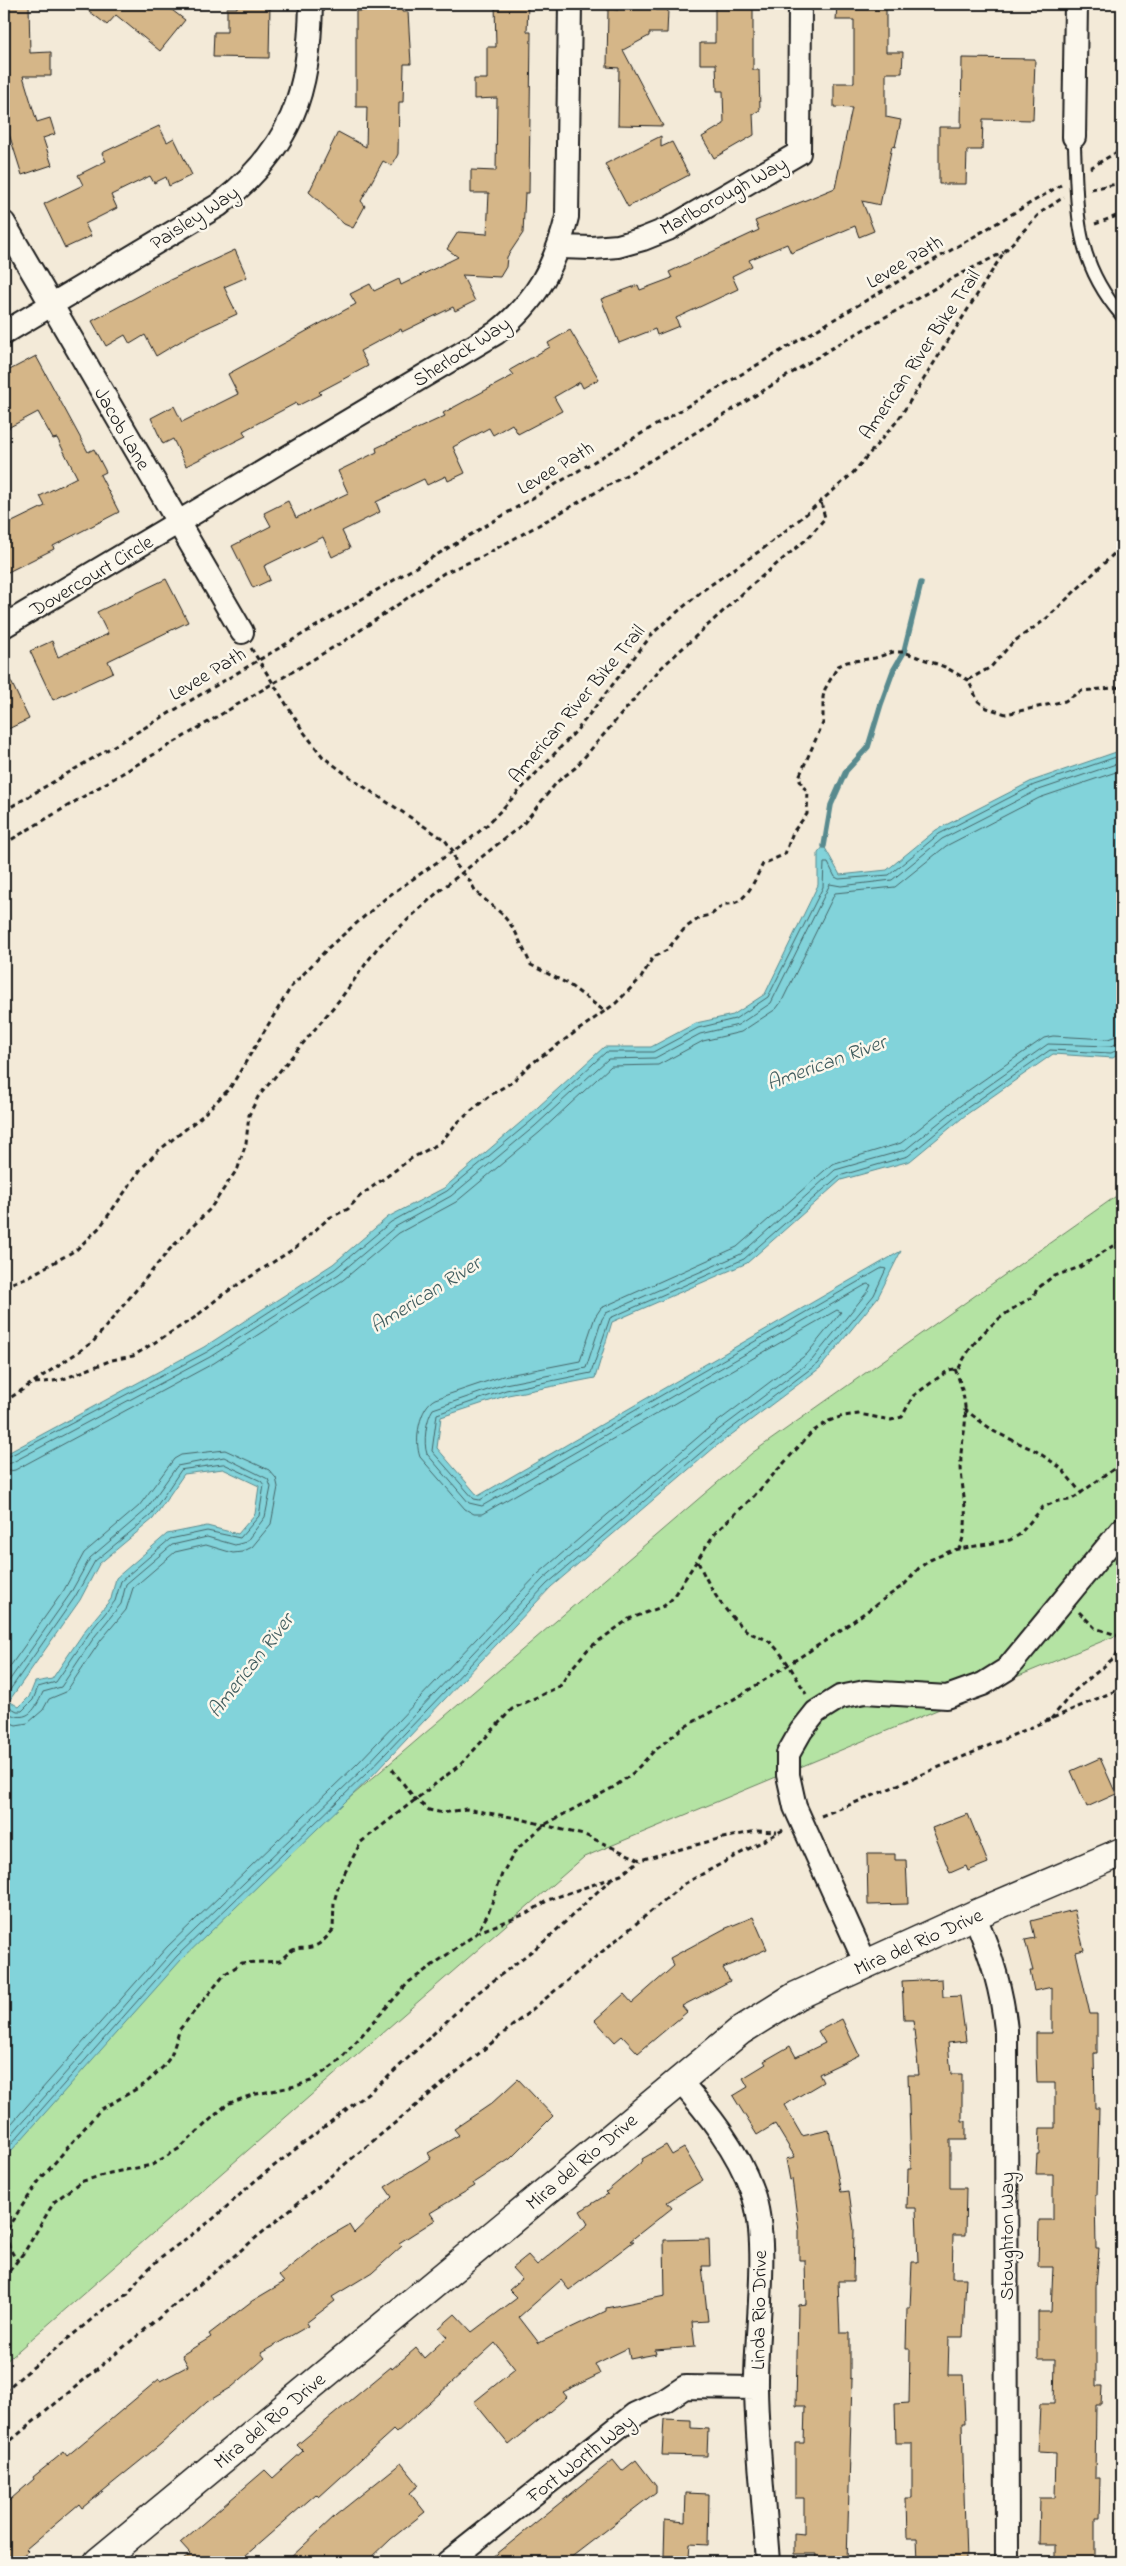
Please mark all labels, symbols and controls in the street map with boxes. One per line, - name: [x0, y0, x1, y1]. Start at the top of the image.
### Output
- street label: Marlborough Way: [655, 150, 794, 245]
- street label: Paisley Way: [145, 179, 246, 259]
- street label: Levee Path: [861, 229, 949, 297]
- street label: American River Bike Trail: [853, 265, 989, 446]
- street label: Sherlock Way: [408, 311, 517, 396]
- street label: Jacob Lane: [85, 382, 156, 476]
- street label: Levee Path: [512, 435, 600, 503]
- street label: Dovercourt Circle: [24, 529, 159, 626]
- street label: American River Bike Trail: [503, 619, 653, 790]
- street label: Levee Path: [164, 641, 252, 709]
- water label: American River: [763, 1028, 893, 1099]
- water label: American River: [365, 1248, 489, 1342]
- water label: American River: [201, 1606, 303, 1725]
- street label: Mira del Rio Drive: [850, 1902, 988, 1985]
- street label: Mira del Rio Drive: [520, 2107, 645, 2218]
- street label: Stoughton Way: [994, 2172, 1024, 2300]
- street label: Linda Rio Drive: [745, 2250, 776, 2370]
- street label: Mira del Rio Drive: [208, 2366, 333, 2477]
- street label: Fort Worth Way: [521, 2408, 642, 2512]

